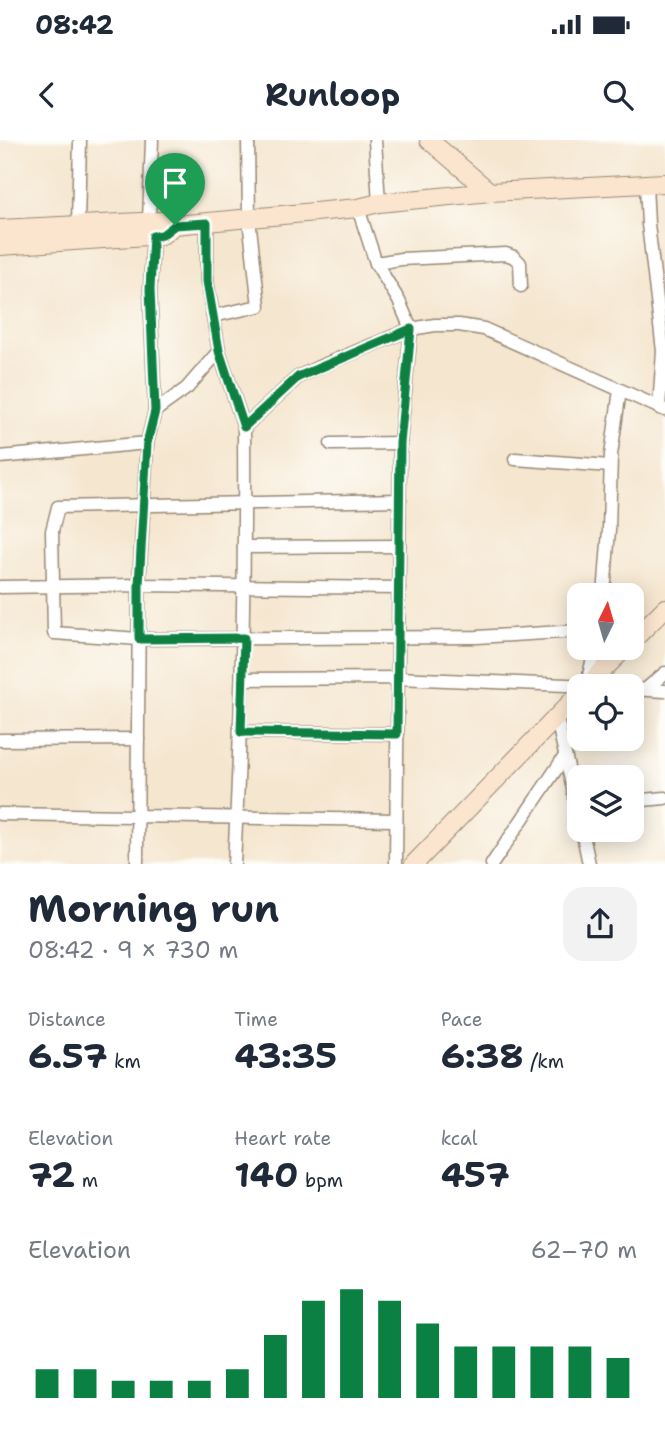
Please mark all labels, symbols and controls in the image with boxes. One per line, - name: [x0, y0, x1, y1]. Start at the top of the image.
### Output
- text: 08:42: [35, 7, 114, 42]
- text: Runloop: [265, 73, 400, 116]
- icon: back: [28, 76, 66, 114]
- icon: search: [599, 76, 637, 114]
- pin: [145, 153, 205, 225]
- icon: arrive: [156, 164, 194, 202]
- north arrow: [567, 583, 644, 660]
- map controls: [567, 583, 644, 842]
- button: locate: [567, 674, 644, 751]
- button: layers: [567, 765, 644, 842]
- text: Morning run: [28, 883, 279, 934]
- button: share: [563, 887, 637, 961]
- text: 08:42 · 9 × 730 m: [28, 935, 238, 965]
- text: Distance: [28, 1007, 106, 1032]
- text: Time: [234, 1007, 278, 1032]
- text: Pace: [441, 1007, 482, 1032]
- text: 6.57: [28, 1032, 108, 1079]
- text: 43:35: [234, 1032, 337, 1079]
- text: 6:38: [441, 1032, 524, 1079]
- text: km: [108, 1049, 141, 1074]
- text: /km: [524, 1049, 564, 1074]
- text: Elevation: [28, 1126, 113, 1151]
- text: Heart rate: [234, 1126, 331, 1151]
- text: kcal: [441, 1126, 478, 1151]
- text: 72: [28, 1151, 75, 1198]
- text: 140: [234, 1151, 298, 1198]
- text: 457: [441, 1151, 510, 1198]
- text: m: [75, 1168, 98, 1193]
- text: bpm: [298, 1168, 343, 1193]
- text: Elevation: [28, 1235, 131, 1265]
- text: 62–70 m: [531, 1235, 637, 1265]

